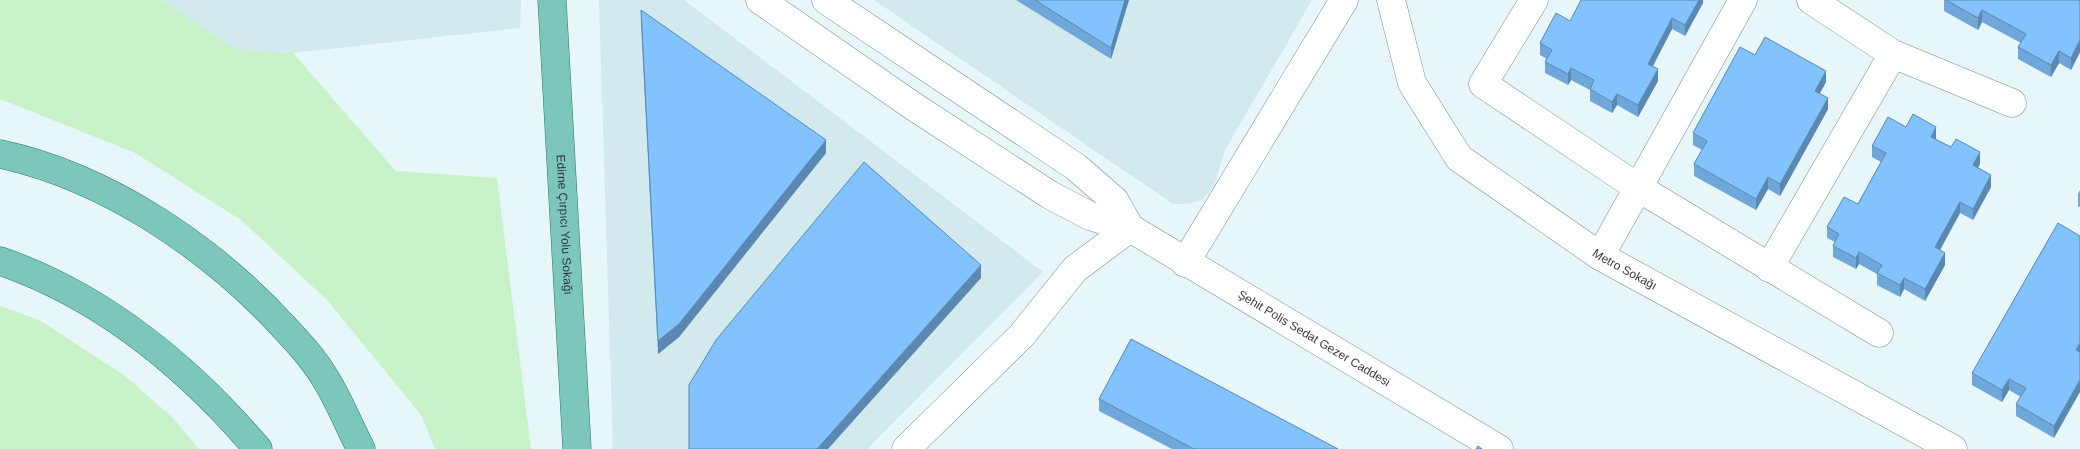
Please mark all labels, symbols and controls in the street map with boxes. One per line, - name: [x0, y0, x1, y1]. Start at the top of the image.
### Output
- street label: Edirne Çırpıcı Yolu Sokağı: [554, 154, 575, 295]
- street label: Metro Sokağı: [1590, 246, 1659, 293]
- street label: Şehit Polis Sedat Gezer Caddesi: [1235, 287, 1393, 389]

